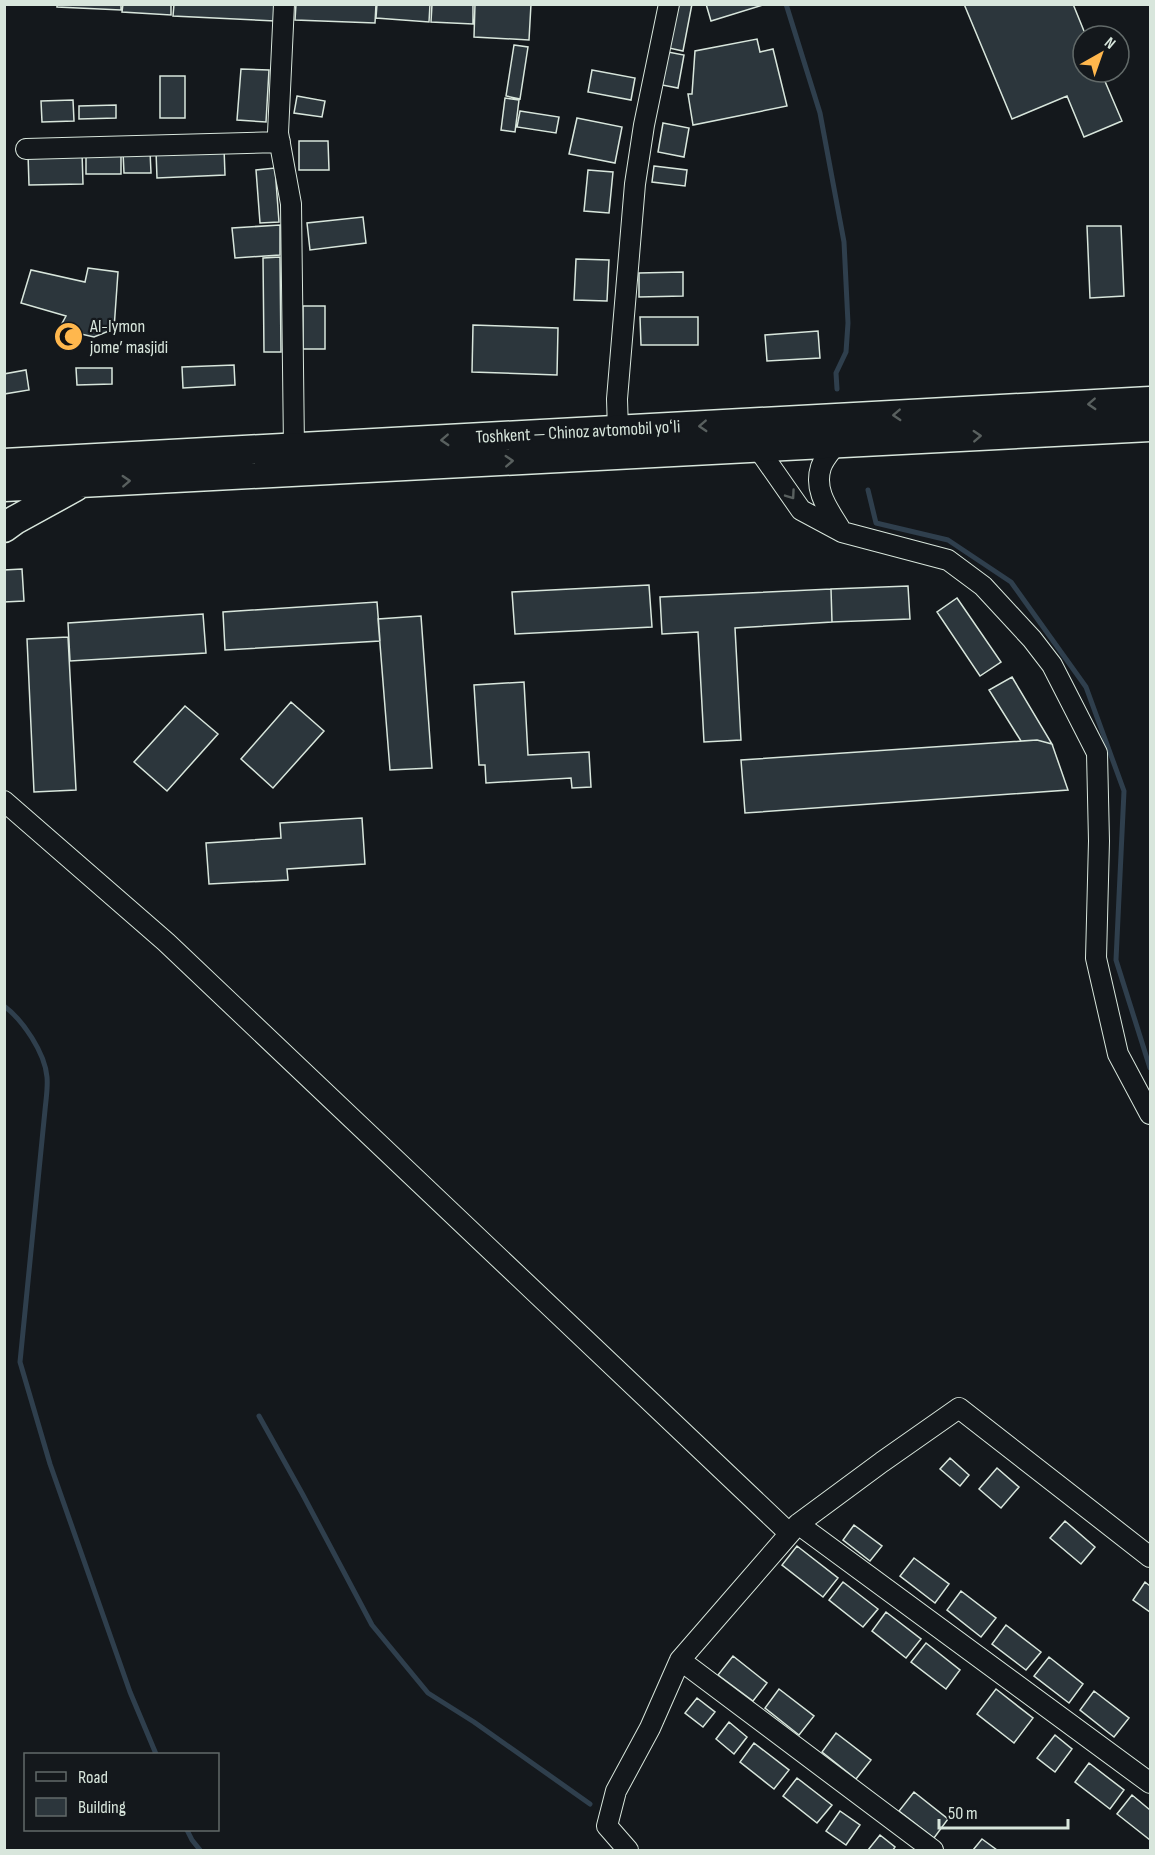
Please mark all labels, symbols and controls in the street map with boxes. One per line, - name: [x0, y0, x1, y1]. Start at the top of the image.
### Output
- north arrow: [1071, 24, 1131, 84]
- text: N: [1100, 34, 1119, 54]
- place label: Al-Iymon jome’ masjidi: [89, 316, 168, 358]
- mosque icon: Al-Iymon jome’ masjidi: [53, 320, 85, 352]
- one-way arrow: [1088, 398, 1097, 411]
- one-way arrow: [893, 408, 902, 421]
- street label: Toshkent — Chinoz avtomobil yoʻli: [475, 416, 681, 448]
- one-way arrow: [698, 419, 707, 432]
- one-way arrow: [972, 429, 981, 442]
- one-way arrow: [441, 433, 450, 446]
- one-way arrow: [505, 454, 514, 467]
- one-way arrow: [121, 474, 130, 487]
- one-way arrow: [784, 489, 795, 500]
- legend: [24, 1753, 219, 1831]
- text: Road: [78, 1767, 108, 1788]
- scale bar: [939, 1792, 1068, 1830]
- text: Building: [78, 1797, 126, 1818]
- text: 50 m: [948, 1803, 978, 1824]

